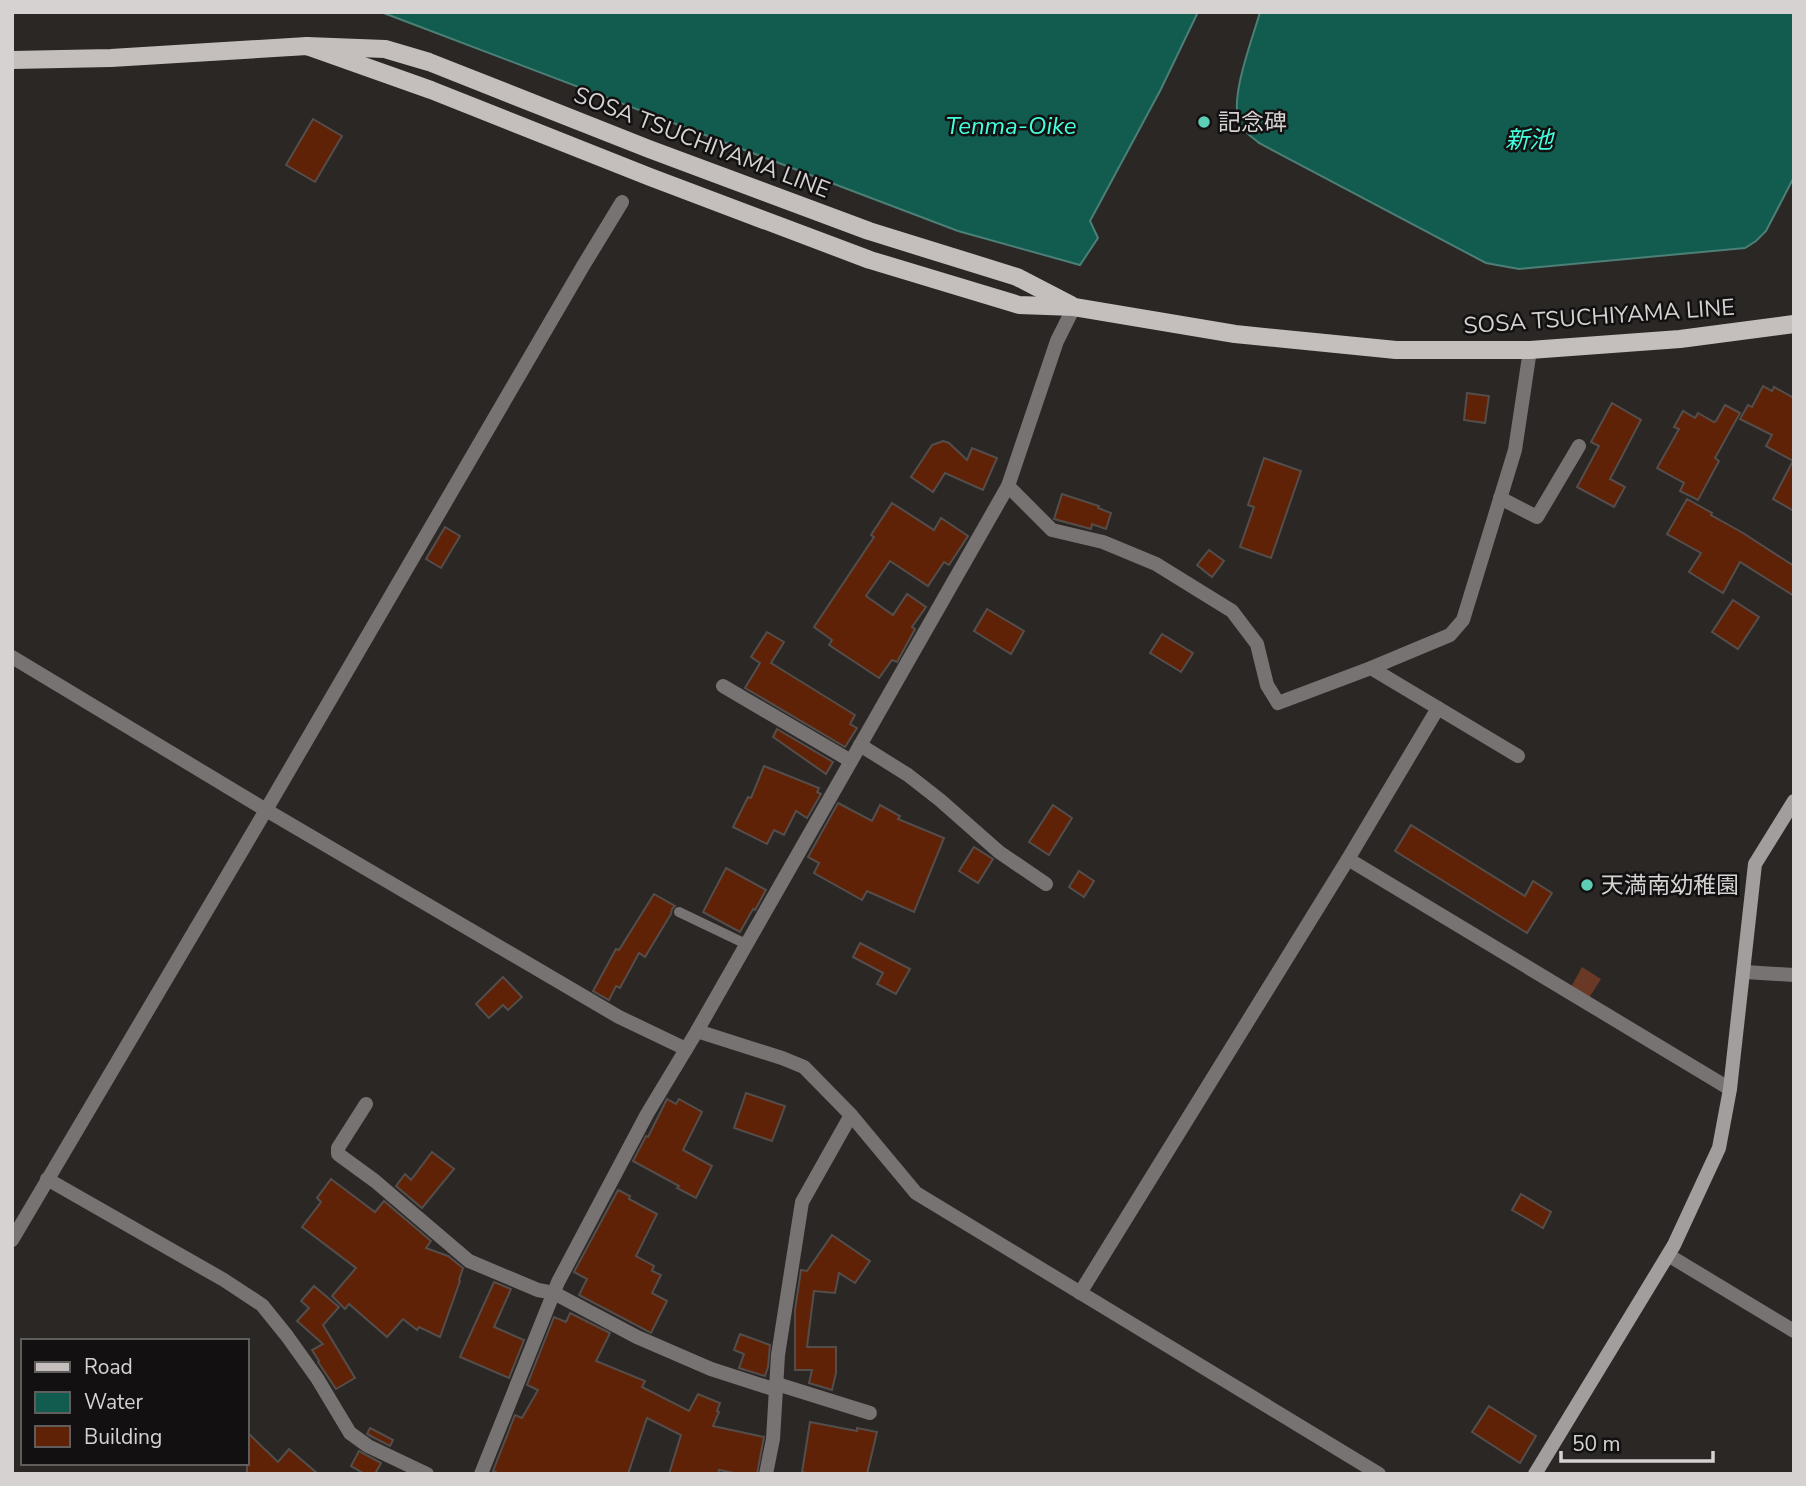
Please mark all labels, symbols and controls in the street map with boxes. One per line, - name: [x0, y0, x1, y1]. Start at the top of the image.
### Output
- street label: SOSA TSUCHIYAMA LINE: [569, 79, 834, 206]
- place label: 記念碑: [1218, 107, 1287, 138]
- water label: Tenma-Oike: [946, 110, 1077, 142]
- marker: 記念碑: [1196, 114, 1212, 130]
- water label: 新池: [1505, 124, 1555, 156]
- street label: SOSA TSUCHIYAMA LINE: [1462, 292, 1736, 341]
- place label: 天満南幼稚園: [1601, 870, 1739, 901]
- marker: 天満南幼稚園: [1579, 877, 1595, 893]
- legend: [21, 1339, 248, 1465]
- text: Road: [84, 1353, 133, 1381]
- text: Water: [84, 1388, 143, 1416]
- scale bar: [1561, 1420, 1713, 1464]
- text: Building: [84, 1423, 162, 1451]
- text: 50 m: [1572, 1430, 1621, 1458]

